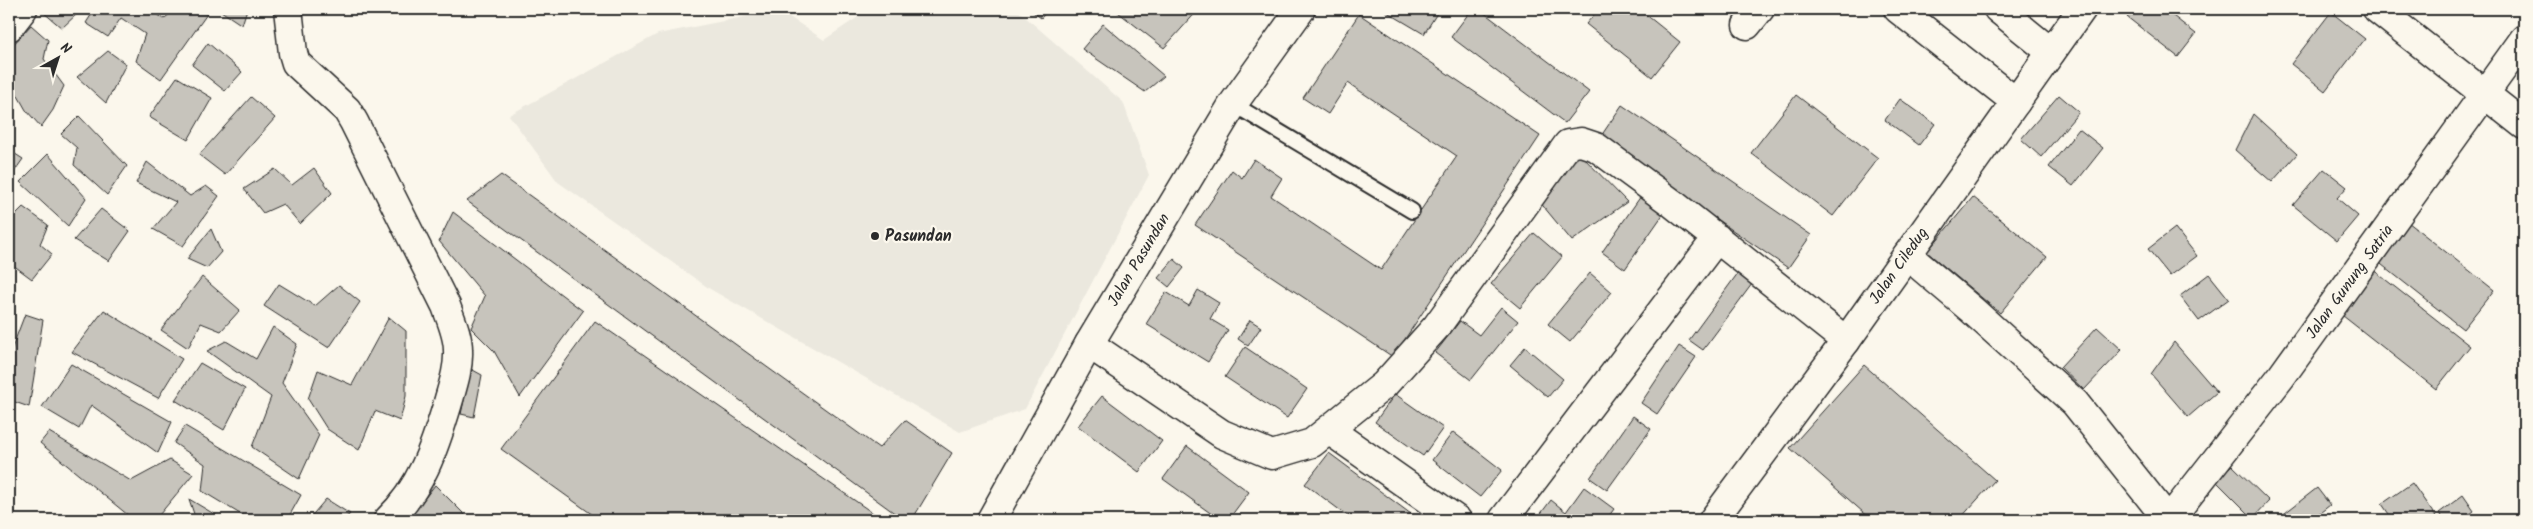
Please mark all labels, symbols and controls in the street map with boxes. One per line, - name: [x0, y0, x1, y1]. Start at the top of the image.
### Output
- north arrow: [32, 32, 82, 82]
- text: N: [55, 37, 76, 60]
- street label: Jalan Pasundan: [1101, 209, 1177, 311]
- street label: Jalan Gunung Satria: [2300, 219, 2400, 345]
- street label: Jalan Ciledug: [1863, 222, 1935, 310]
- place label: Pasundan: [885, 224, 952, 249]
- marker: Pasundan: [869, 230, 881, 242]

